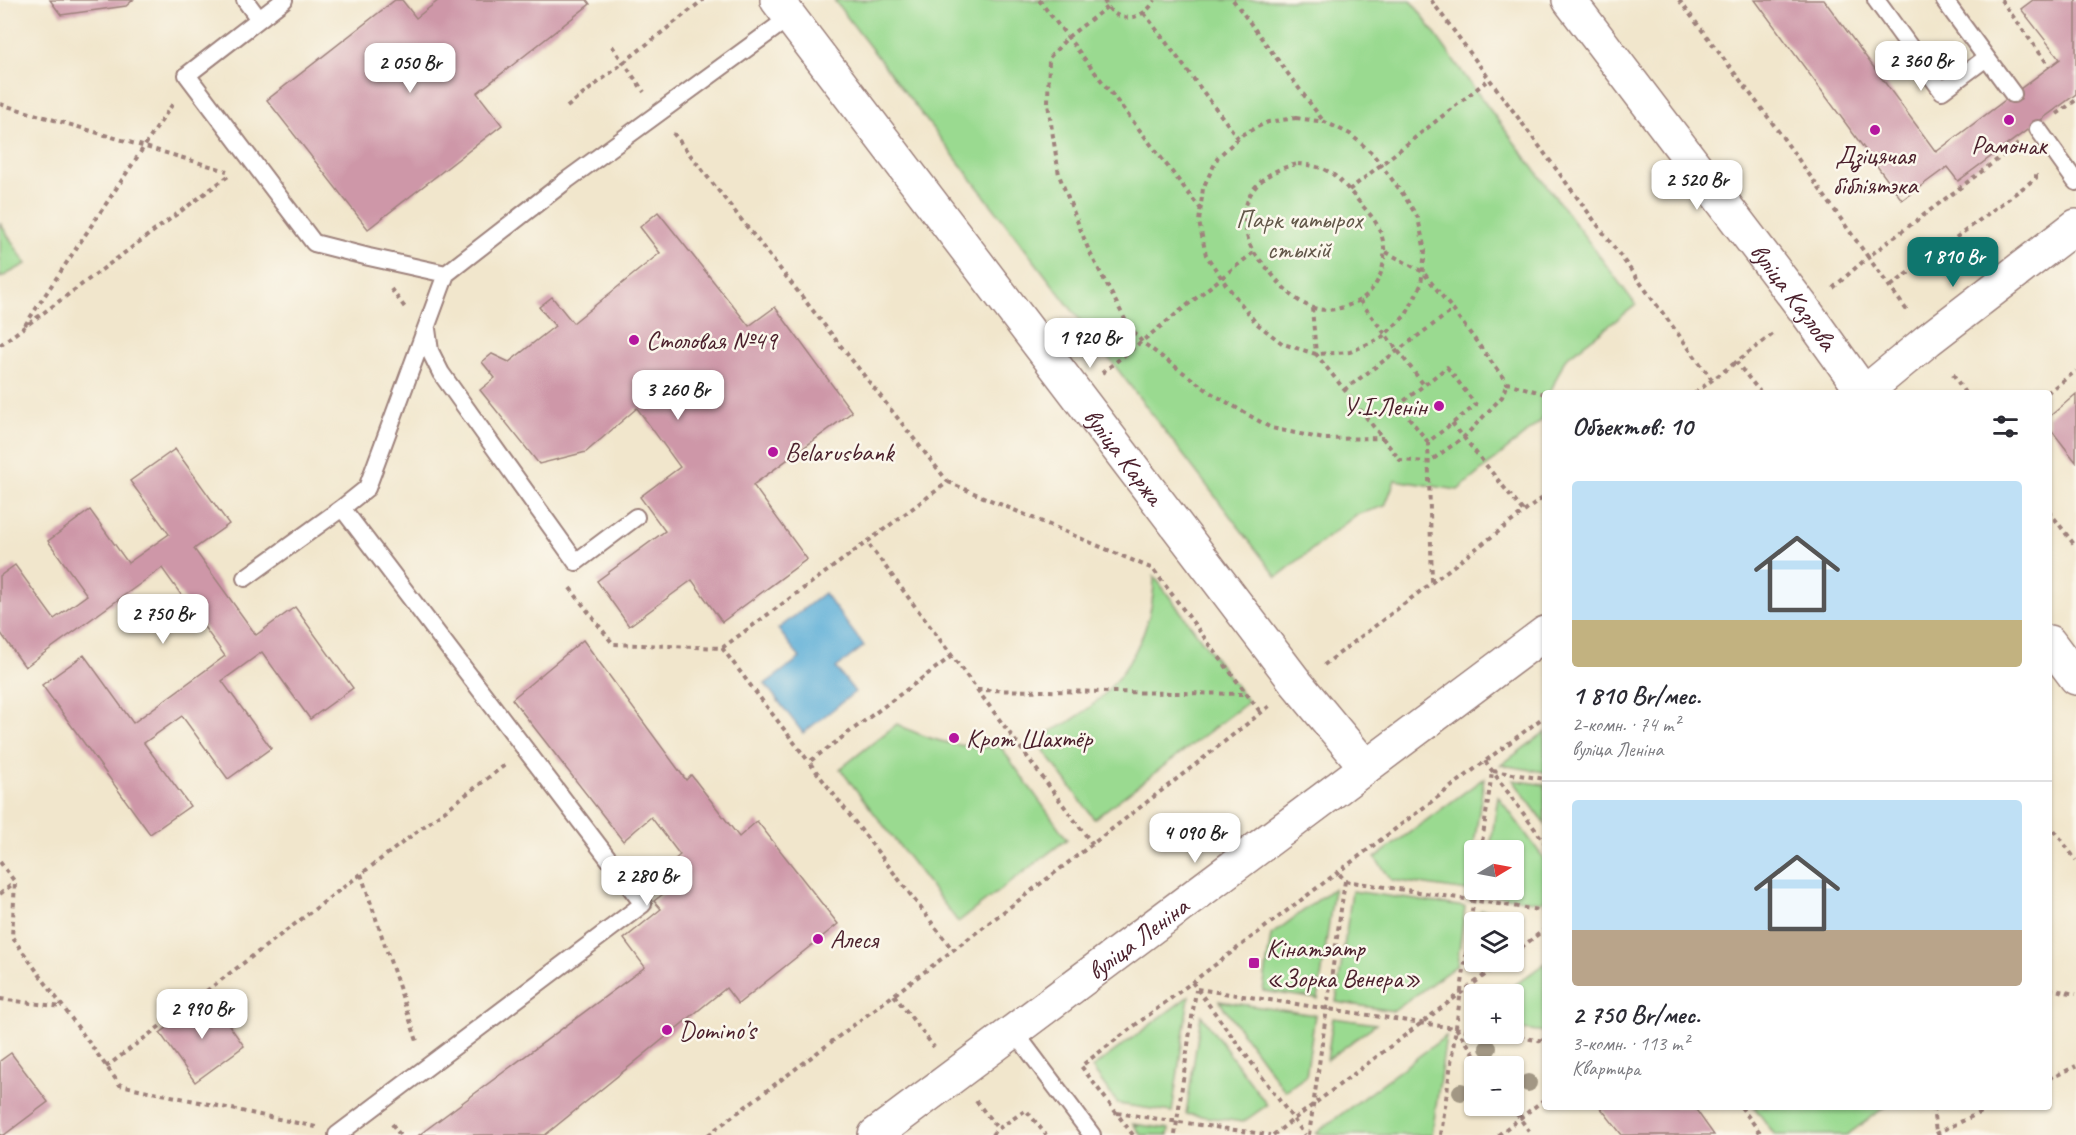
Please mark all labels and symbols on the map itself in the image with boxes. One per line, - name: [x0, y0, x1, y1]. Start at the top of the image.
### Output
- pin: 2 360 Br: [1859, 41, 1983, 92]
- pin: 2 050 Br: [348, 43, 472, 94]
- marker: Рамонак: [2002, 113, 2016, 127]
- marker: Дзіцячая бібліятэка: [1868, 123, 1882, 137]
- place label: Рамонак: [1971, 129, 2048, 162]
- place label: Дзіцячая бібліятэка: [1832, 139, 1919, 202]
- pin: 2 520 Br: [1635, 160, 1759, 211]
- park label: Парк чатырох стыхій: [1236, 203, 1364, 266]
- street label: вуліца Казлова: [1743, 236, 1846, 358]
- pin: 1 810 Br: [1891, 237, 2015, 288]
- pin: 1 920 Br: [1028, 318, 1152, 369]
- place label: Столовая №49: [646, 324, 779, 357]
- marker: Столовая №49: [627, 333, 641, 347]
- pin: 3 260 Br: [616, 370, 740, 421]
- place label: У.І.Ленін: [1343, 390, 1428, 423]
- marker: У.І.Ленін: [1432, 399, 1446, 413]
- street label: вуліца Каржа: [1076, 401, 1173, 513]
- place label: Belarusbank: [785, 436, 896, 469]
- marker: Belarusbank: [766, 445, 780, 459]
- pin: 2 750 Br: [101, 594, 225, 645]
- place label: Крот Шахтёр: [966, 722, 1093, 755]
- marker: Крот Шахтёр: [947, 731, 961, 745]
- pin: 4 090 Br: [1133, 813, 1257, 864]
- north arrow: [1464, 840, 1524, 900]
- pin: 2 280 Br: [585, 856, 709, 907]
- street label: вуліца Леніна: [1080, 889, 1196, 987]
- place label: Алеся: [830, 923, 880, 956]
- marker: Алеся: [811, 932, 825, 946]
- place label: Кінатэатр «Зорка Венера»: [1266, 932, 1421, 995]
- marker: Кінатэатр «Зорка Венера»: [1247, 956, 1261, 970]
- pin: 2 990 Br: [140, 989, 264, 1040]
- place label: Domino's: [679, 1014, 758, 1047]
- marker: Domino's: [660, 1023, 674, 1037]

